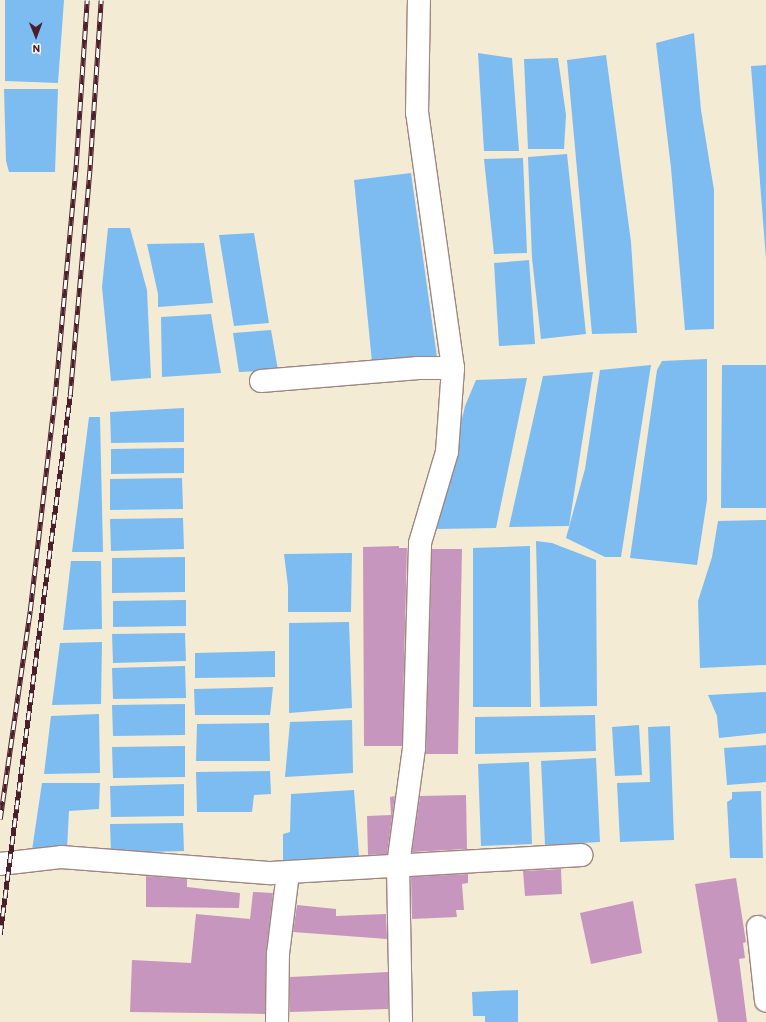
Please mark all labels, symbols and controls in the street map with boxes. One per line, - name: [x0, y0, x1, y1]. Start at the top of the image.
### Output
- north arrow: [16, 16, 56, 56]
- text: N: [32, 42, 40, 55]

